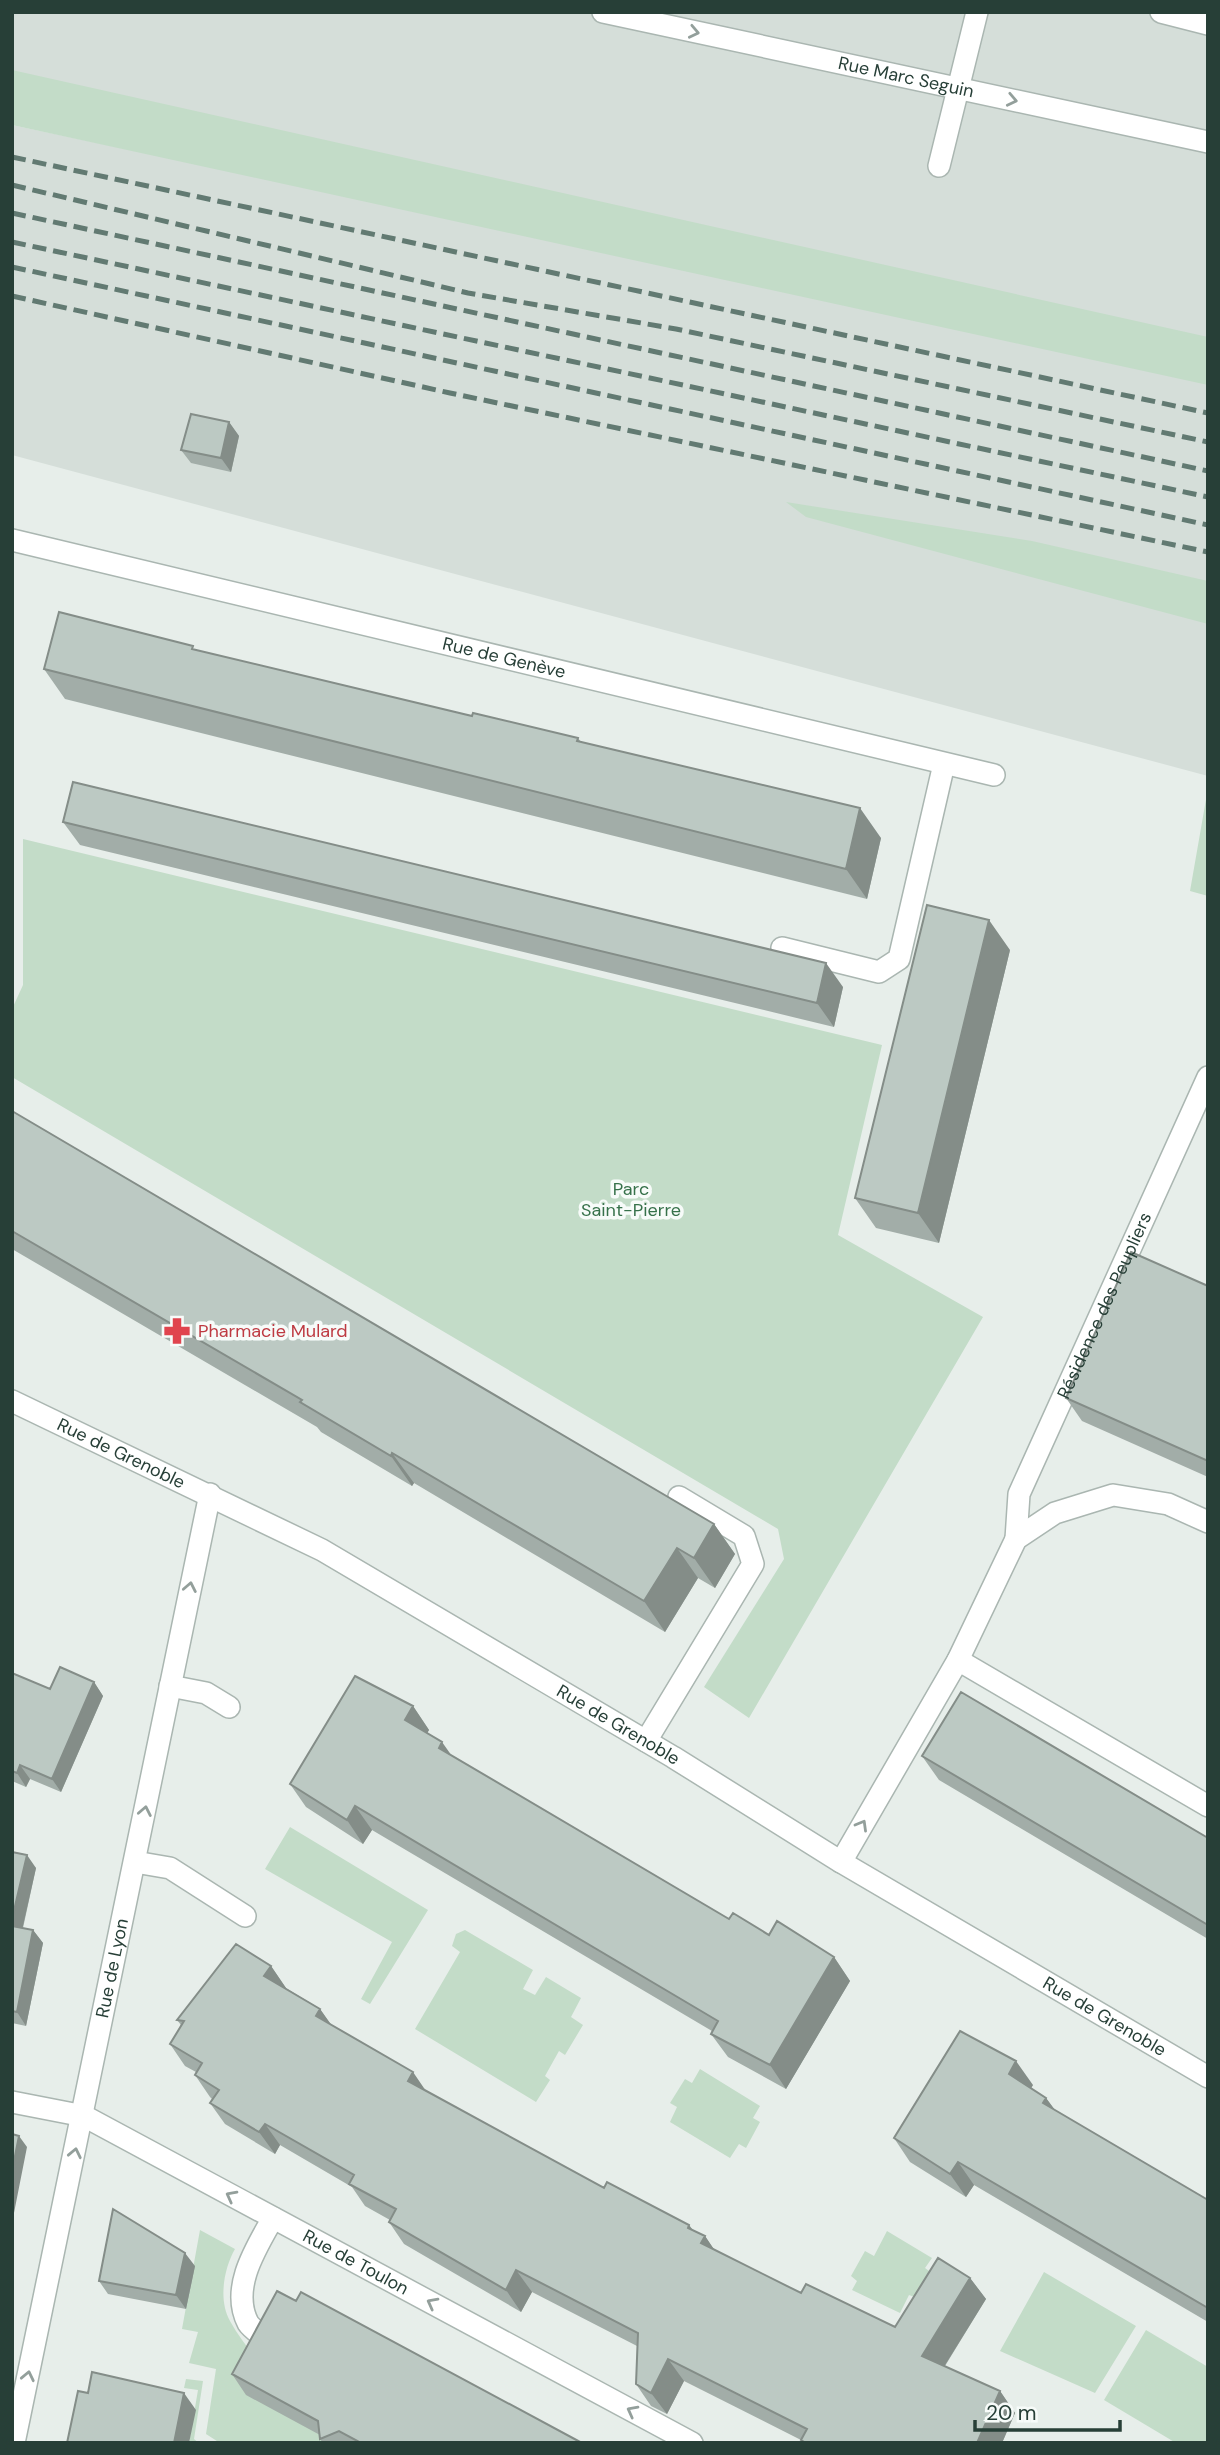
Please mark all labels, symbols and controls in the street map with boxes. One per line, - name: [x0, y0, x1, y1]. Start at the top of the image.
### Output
- one-way arrow: [688, 23, 700, 38]
- street label: Rue Marc Seguin: [836, 51, 976, 103]
- one-way arrow: [1006, 92, 1018, 107]
- street label: Rue de Genève: [440, 631, 568, 684]
- park label: Parc Saint-Pierre: [581, 1177, 681, 1222]
- street label: Résidence des Peupliers: [1052, 1208, 1157, 1403]
- pharmacy icon: Pharmacie Mulard: [162, 1316, 192, 1346]
- place label: Pharmacie Mulard: [198, 1319, 348, 1343]
- street label: Rue de Grenoble: [53, 1412, 189, 1494]
- one-way arrow: [182, 1581, 197, 1593]
- street label: Rue de Grenoble: [552, 1679, 685, 1770]
- one-way arrow: [137, 1805, 152, 1817]
- one-way arrow: [854, 1820, 867, 1833]
- street label: Rue de Lyon: [90, 1916, 134, 2020]
- street label: Rue de Grenoble: [1038, 1971, 1171, 2062]
- one-way arrow: [67, 2147, 82, 2159]
- one-way arrow: [226, 2190, 238, 2204]
- street label: Rue de Toulon: [299, 2224, 413, 2300]
- one-way arrow: [426, 2298, 439, 2311]
- one-way arrow: [20, 2370, 35, 2382]
- scale bar: [975, 2388, 1120, 2432]
- text: 20 m: [986, 2399, 1037, 2427]
- one-way arrow: [627, 2405, 639, 2419]

